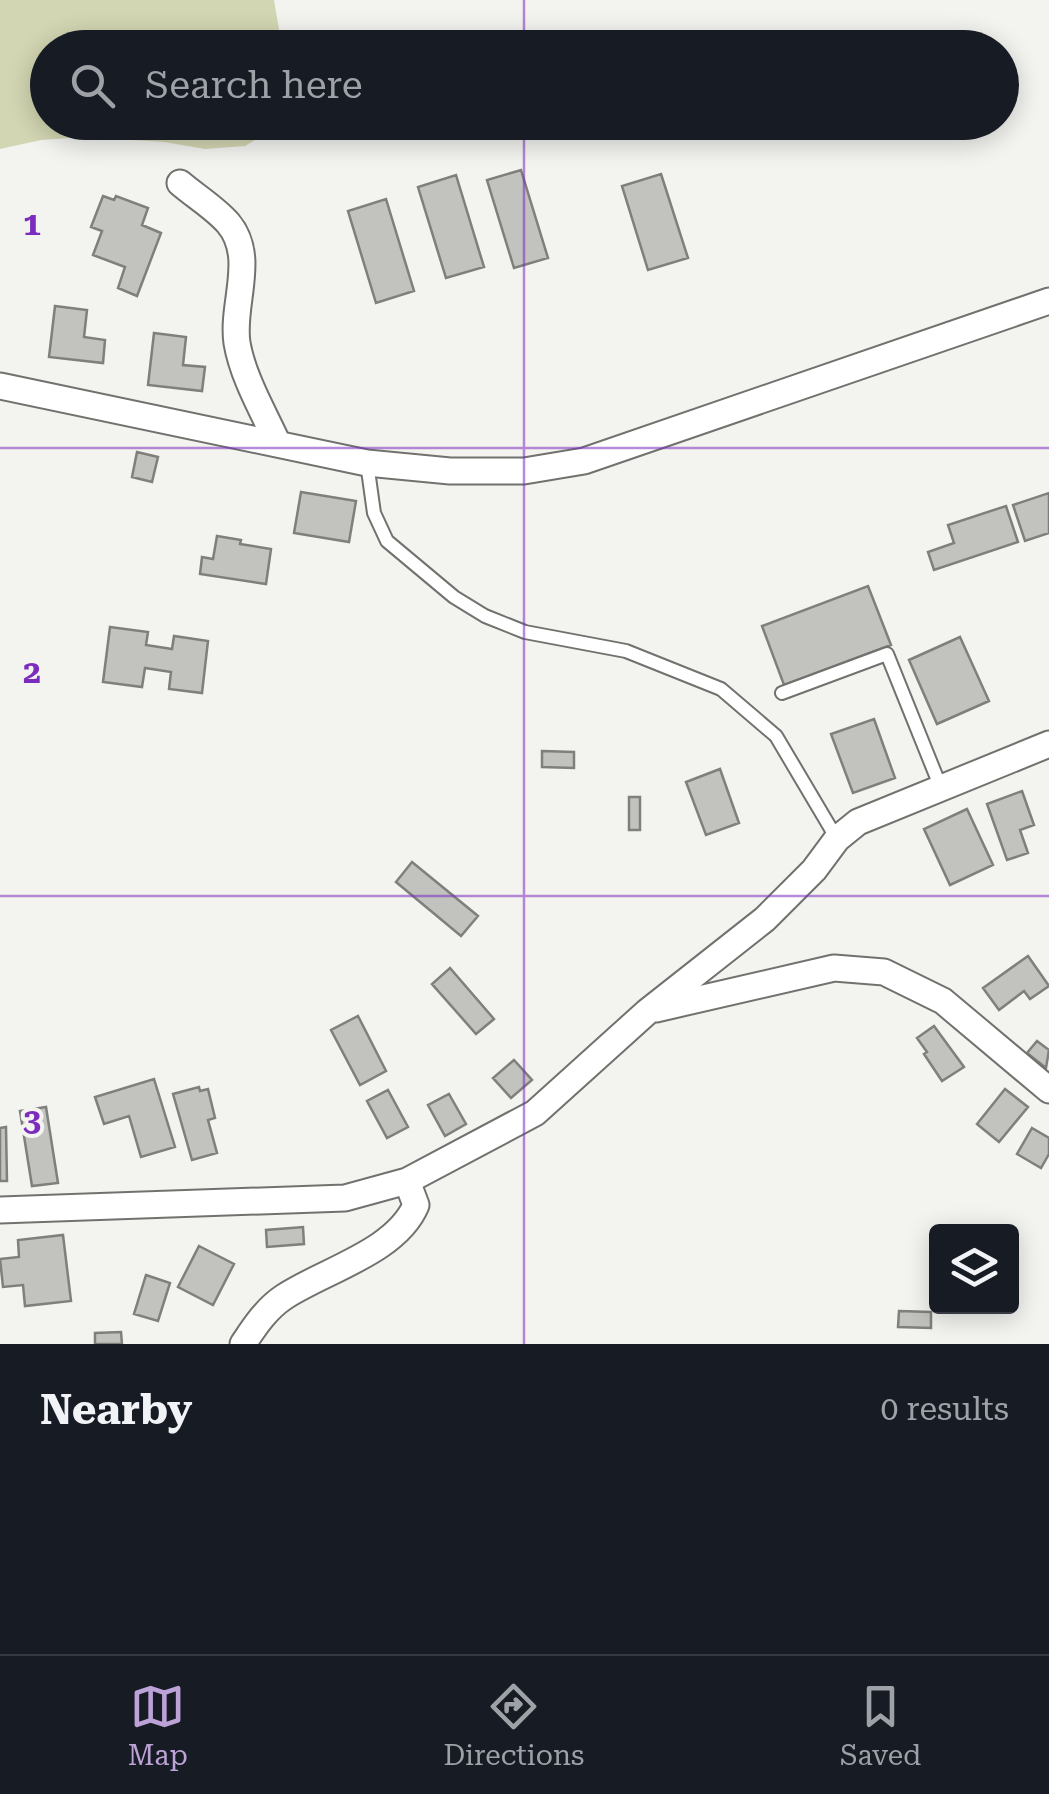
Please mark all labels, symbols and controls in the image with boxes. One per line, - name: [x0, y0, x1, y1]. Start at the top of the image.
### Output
- search box: [30, 30, 1019, 140]
- icon: search: [65, 58, 120, 113]
- text: Search here: [145, 63, 363, 107]
- text: 1: [23, 205, 41, 243]
- text: 2: [23, 653, 41, 691]
- text: 3: [23, 1101, 41, 1139]
- map controls: [929, 1224, 1019, 1314]
- button: layers: [929, 1224, 1019, 1314]
- text: Nearby: [40, 1385, 192, 1434]
- text: 0 results: [881, 1390, 1009, 1428]
- tab: Map: [128, 1679, 188, 1772]
- tab: Directions: [443, 1679, 584, 1772]
- tab: Saved: [840, 1679, 921, 1772]

